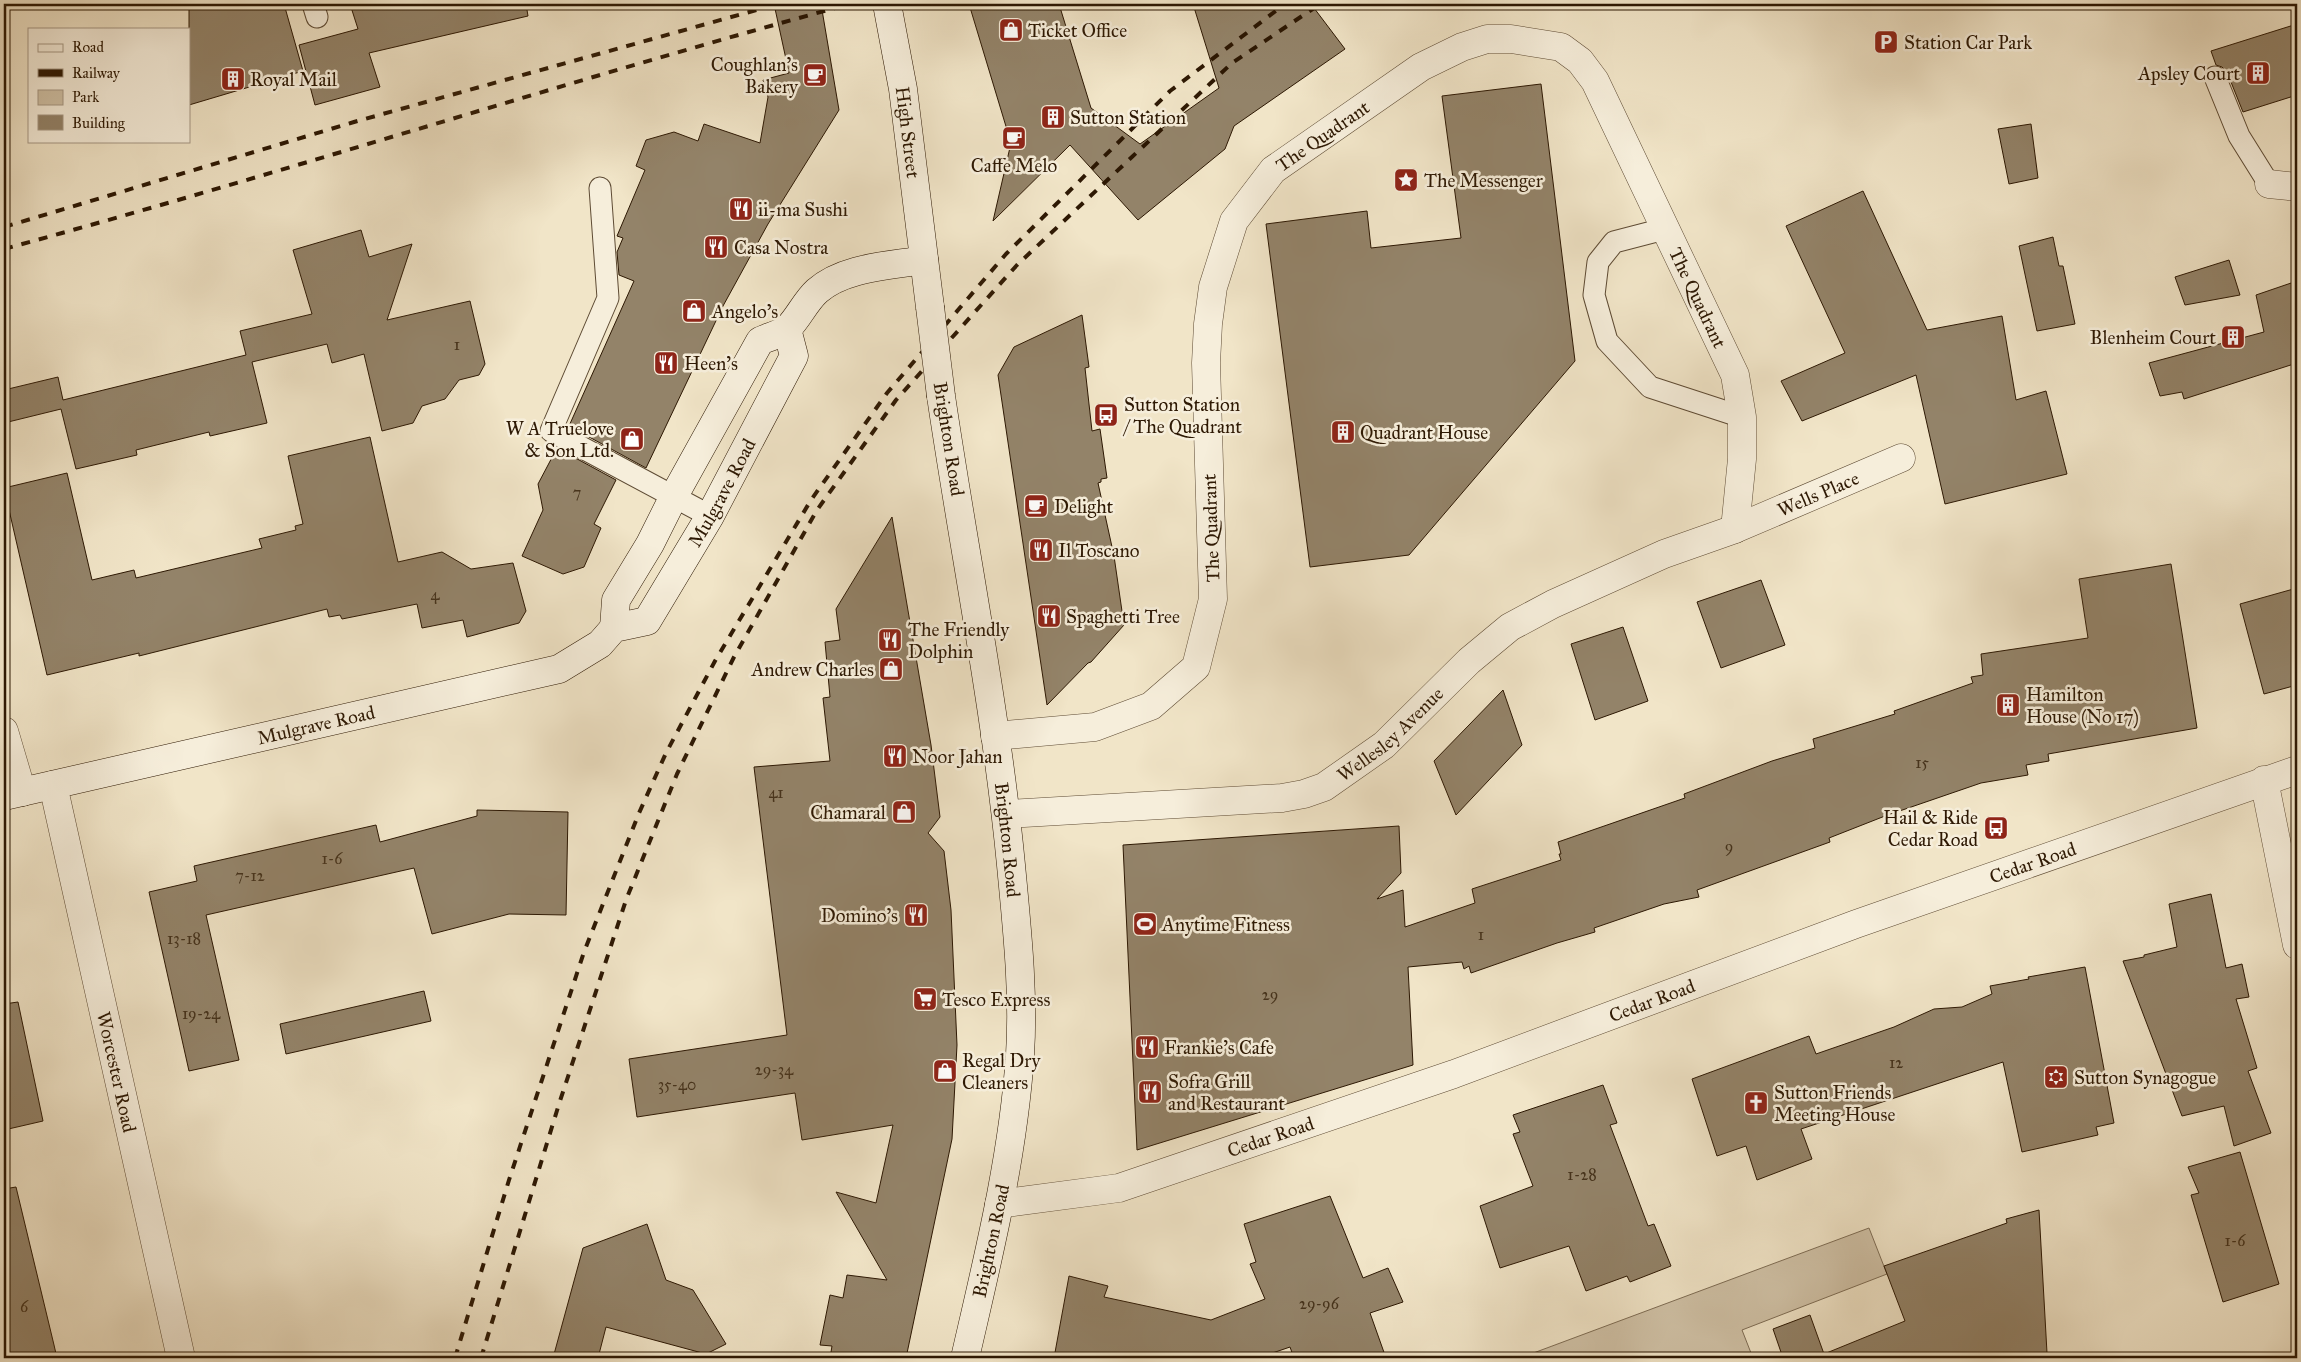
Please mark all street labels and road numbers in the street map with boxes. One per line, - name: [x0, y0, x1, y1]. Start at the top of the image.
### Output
- street label: High Street: [891, 85, 925, 180]
- street label: The Quadrant: [1271, 95, 1374, 176]
- street label: The Quadrant: [1664, 243, 1732, 352]
- street label: Brighton Road: [928, 380, 969, 498]
- street label: Mulgrave Road: [683, 434, 760, 551]
- street label: Wells Place: [1774, 466, 1862, 521]
- street label: The Quadrant: [1198, 473, 1224, 583]
- street label: Wellesley Avenue: [1332, 682, 1448, 786]
- street label: Mulgrave Road: [255, 700, 377, 749]
- street label: Brighton Road: [990, 781, 1026, 899]
- street label: Cedar Road: [1986, 836, 2079, 888]
- street label: Cedar Road: [1605, 974, 1698, 1027]
- street label: Worcester Road: [92, 1009, 142, 1135]
- street label: Cedar Road: [1224, 1111, 1317, 1162]
- street label: Brighton Road: [968, 1182, 1015, 1300]

